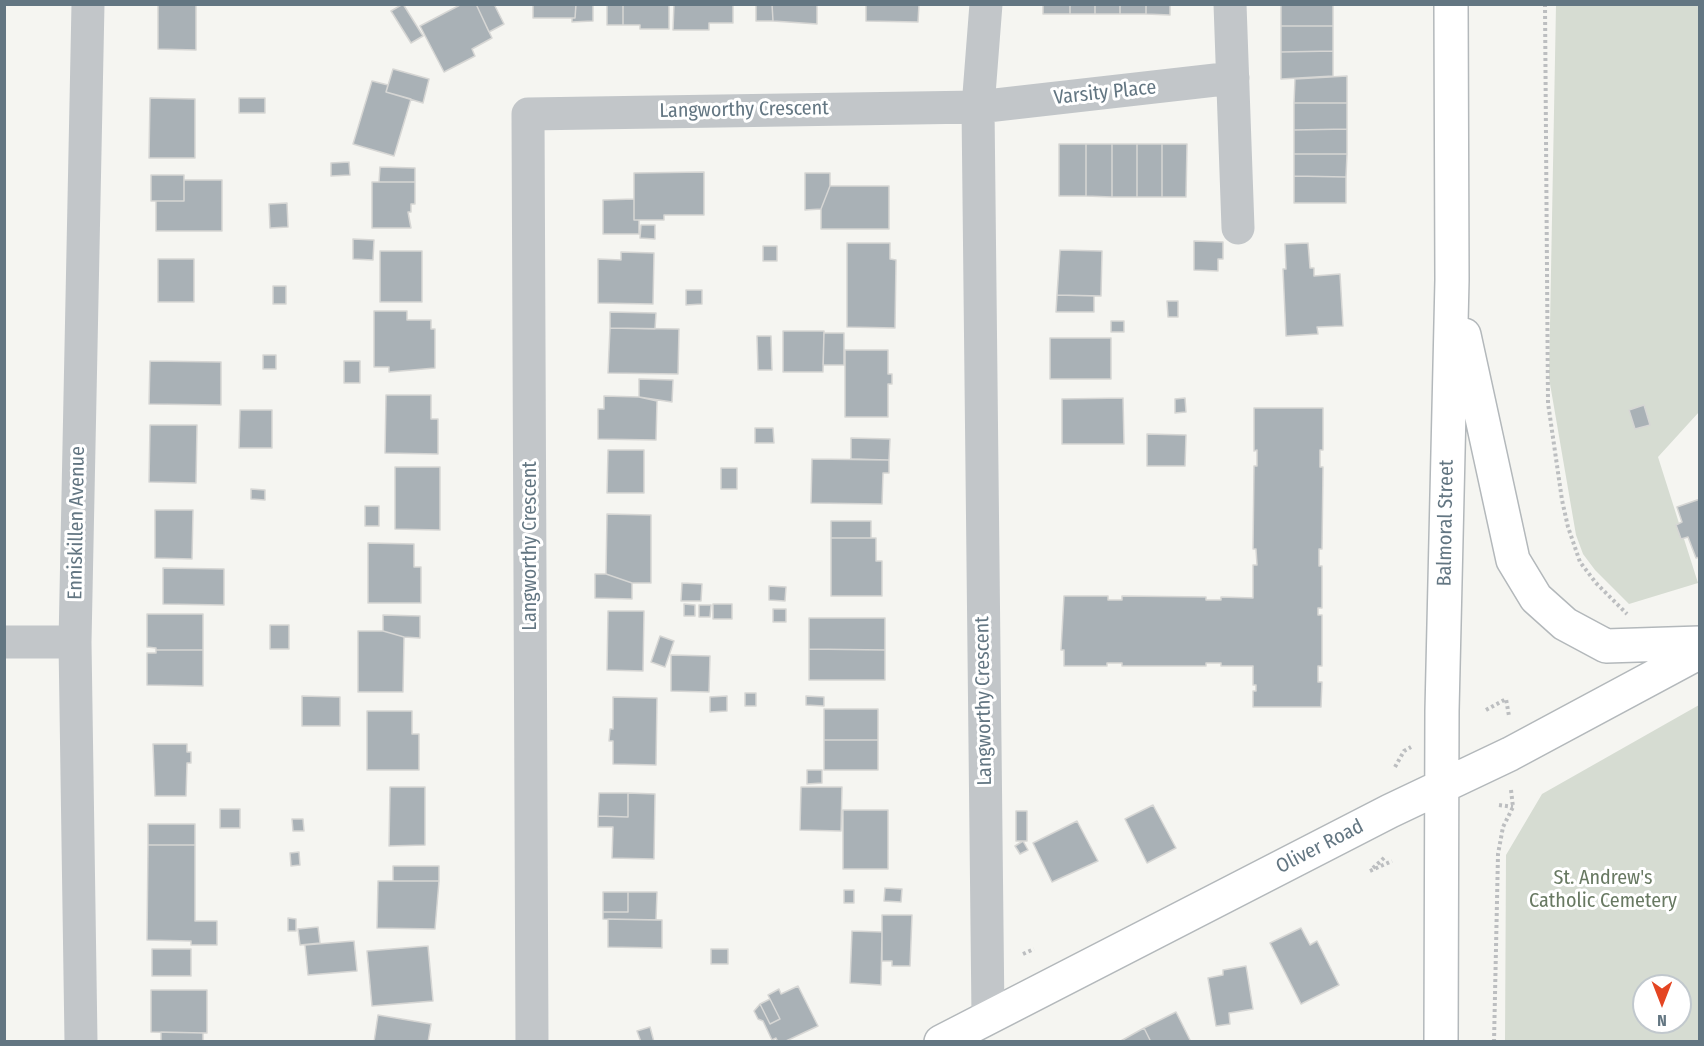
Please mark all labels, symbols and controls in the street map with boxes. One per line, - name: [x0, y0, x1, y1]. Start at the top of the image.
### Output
- street label: Varsity Place: [1053, 76, 1157, 110]
- street label: Langworthy Crescent: [659, 97, 829, 123]
- street label: Enniskillen Avenue: [64, 446, 90, 600]
- street label: Balmoral Street: [1433, 459, 1459, 587]
- street label: Langworthy Crescent: [518, 461, 542, 631]
- street label: Langworthy Crescent: [971, 616, 997, 786]
- street label: Oliver Road: [1272, 815, 1368, 879]
- park label: St. Andrew's Catholic Cemetery: [1529, 866, 1677, 913]
- north arrow: [1632, 974, 1692, 1034]
- text: N: [1657, 1011, 1667, 1030]

